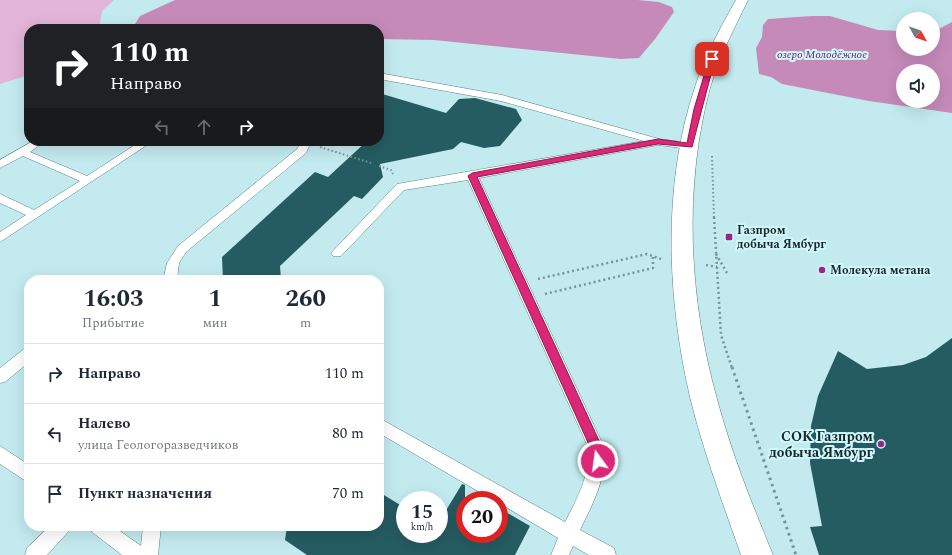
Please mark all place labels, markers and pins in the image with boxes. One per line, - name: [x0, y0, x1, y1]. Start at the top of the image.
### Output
- pin: [695, 42, 729, 76]
- place label: Газпром добыча Ямбург: [737, 221, 826, 254]
- marker: Газпром добыча Ямбург: [724, 232, 734, 242]
- place label: Молекула метана: [830, 261, 931, 280]
- marker: Молекула метана: [817, 265, 827, 275]
- place label: СОК Газпром добыча Ямбург: [769, 426, 874, 463]
- marker: СОК Газпром добыча Ямбург: [876, 439, 886, 449]

